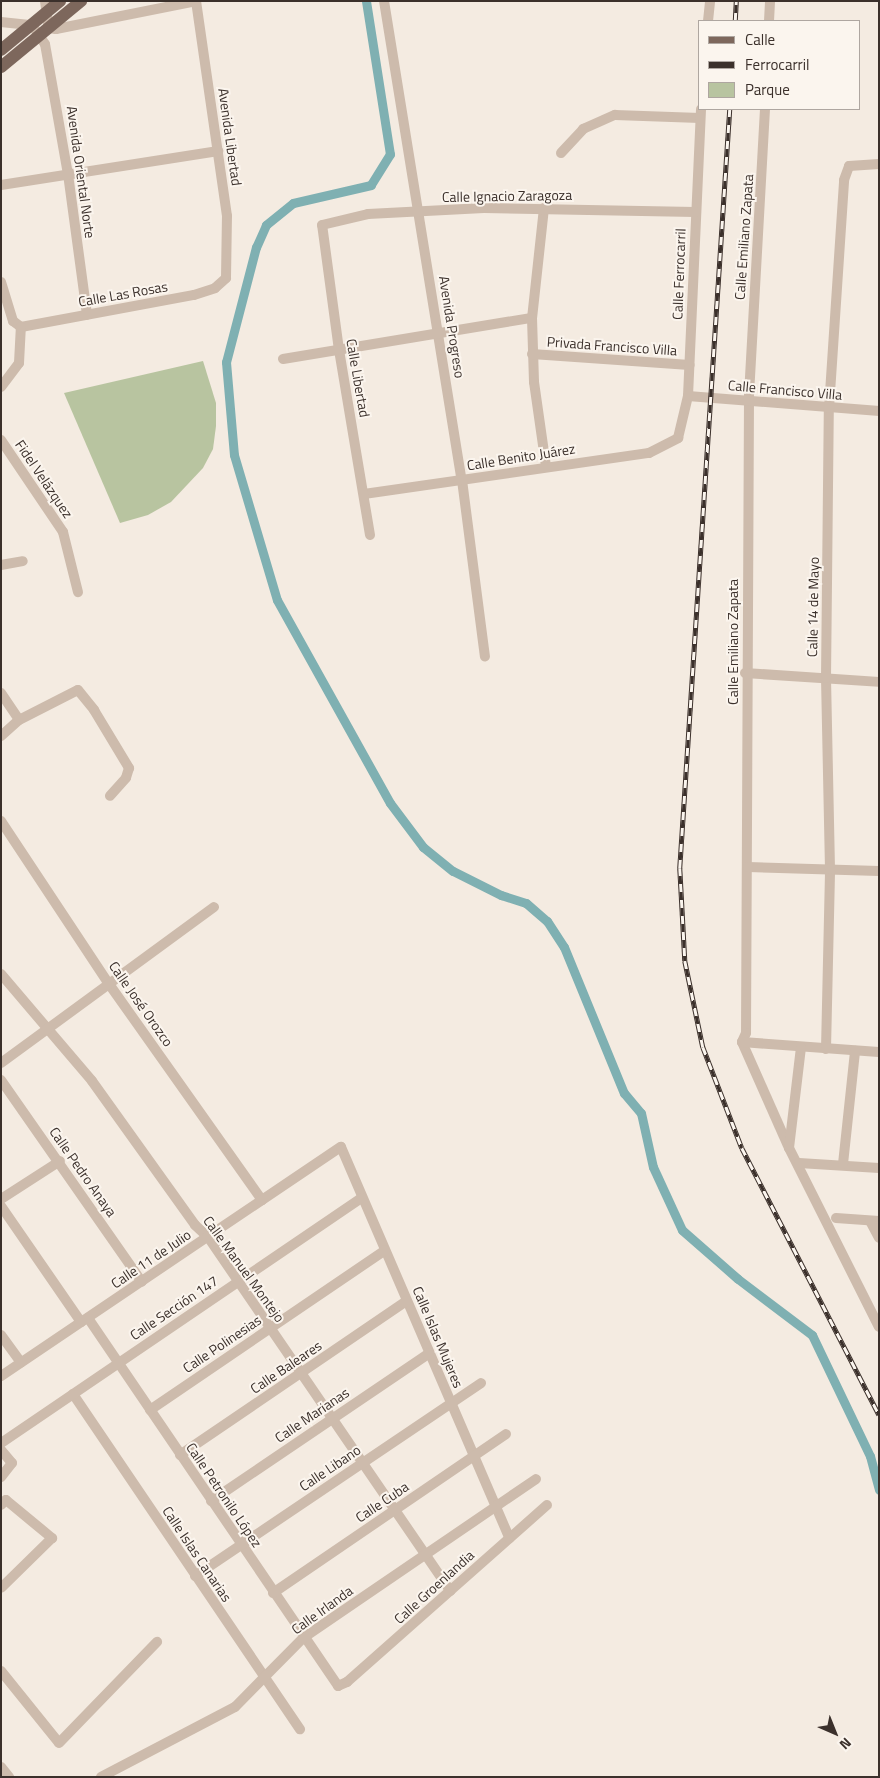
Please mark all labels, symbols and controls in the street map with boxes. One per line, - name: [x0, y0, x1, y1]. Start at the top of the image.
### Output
- legend: [698, 20, 860, 110]
- text: Calle: [745, 28, 775, 51]
- text: Ferrocarril: [745, 53, 810, 76]
- text: Parque: [745, 78, 790, 101]
- street label: Avenida Libertad: [215, 87, 245, 187]
- street label: Avenida Oriental Norte: [63, 105, 99, 239]
- street label: Calle Emiliano Zapata: [731, 174, 757, 300]
- street label: Calle Ignacio Zaragoza: [442, 186, 572, 206]
- street label: Calle Ferrocarril: [669, 228, 689, 320]
- street label: Avenida Progreso: [436, 275, 468, 379]
- street label: Calle Las Rosas: [77, 278, 169, 310]
- street label: Privada Francisco Villa: [546, 333, 678, 359]
- street label: Calle Libertad: [343, 337, 373, 419]
- street label: Calle Francisco Villa: [727, 377, 843, 403]
- street label: Fidel Velázquez: [12, 437, 76, 521]
- street label: Calle Benito Juárez: [466, 440, 576, 474]
- street label: Calle 14 de Mayo: [804, 557, 822, 657]
- street label: Calle Emiliano Zapata: [725, 579, 741, 705]
- street label: Calle José Orozco: [105, 958, 177, 1050]
- street label: Calle Pedro Anaya: [46, 1124, 120, 1220]
- street label: Calle Manuel Montejo: [200, 1213, 288, 1325]
- street label: Calle 11 de Julio: [108, 1226, 194, 1292]
- street label: Calle Sección 147: [127, 1272, 221, 1344]
- street label: Calle Islas Mujeres: [409, 1284, 467, 1390]
- street label: Calle Polinesias: [180, 1312, 264, 1376]
- street label: Calle Baleares: [247, 1337, 325, 1397]
- street label: Calle Marianas: [272, 1384, 352, 1446]
- street label: Calle Petronilo López: [183, 1439, 265, 1551]
- street label: Calle Libano: [296, 1441, 364, 1495]
- street label: Calle Cuba: [352, 1478, 412, 1526]
- street label: Calle Islas Canarias: [159, 1503, 235, 1605]
- street label: Calle Groenlandia: [391, 1547, 477, 1627]
- street label: Calle Irlanda: [288, 1582, 356, 1638]
- north arrow: [810, 1708, 860, 1758]
- text: N: [835, 1733, 857, 1755]

